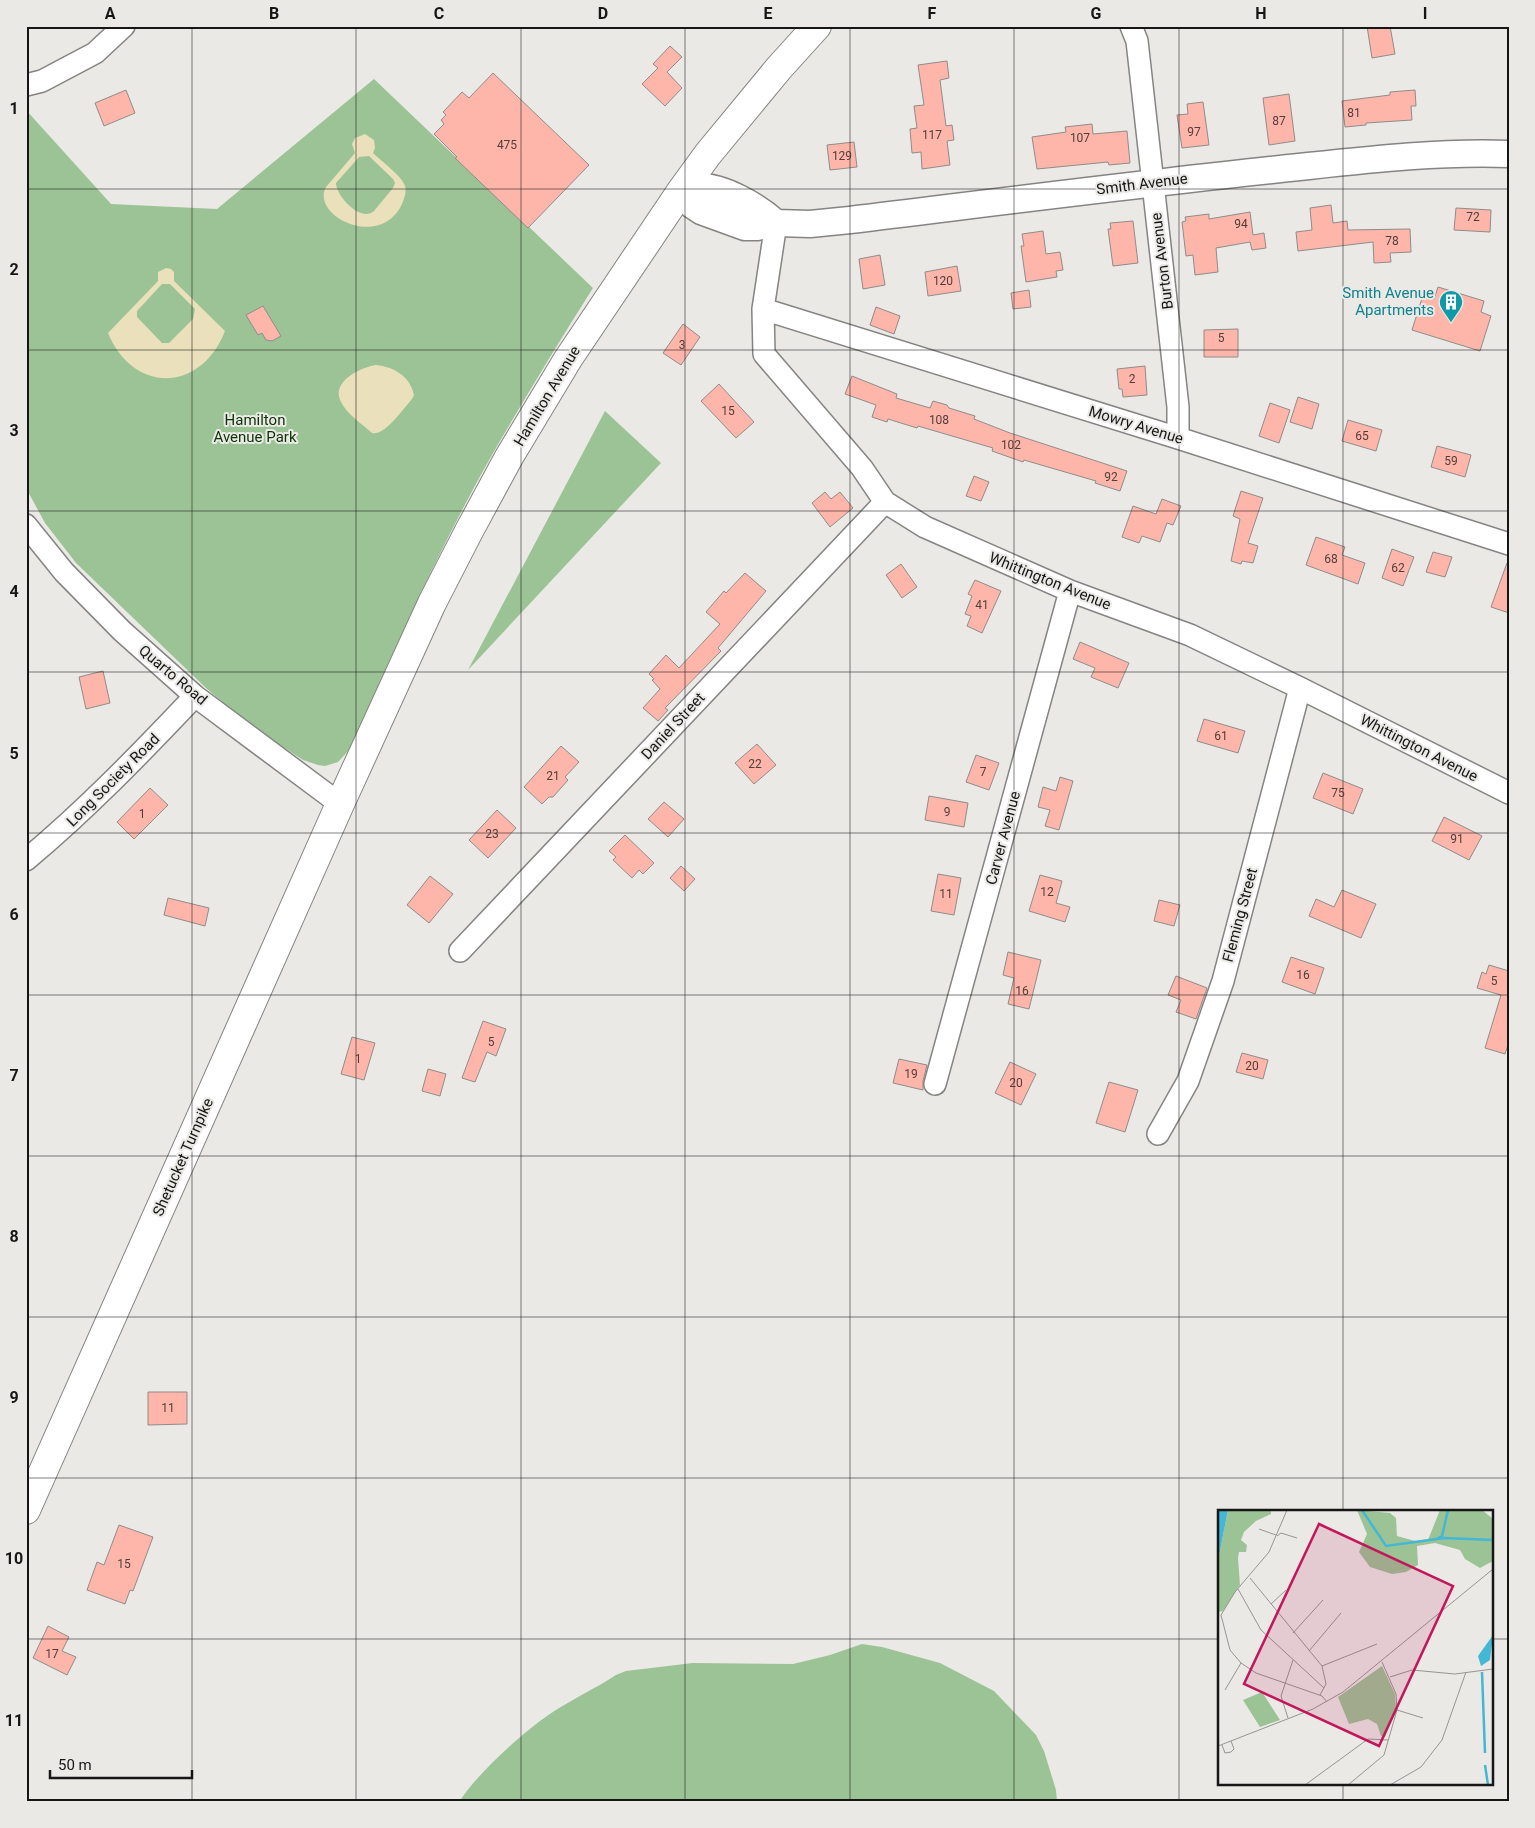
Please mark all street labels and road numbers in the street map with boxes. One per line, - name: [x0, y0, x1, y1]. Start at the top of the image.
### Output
- street label: Smith Avenue: [1095, 169, 1189, 199]
- street label: Burton Avenue: [1147, 212, 1177, 310]
- street label: Hamilton Avenue: [510, 343, 584, 449]
- street label: Mowry Avenue: [1087, 402, 1186, 448]
- street label: Whittington Avenue: [986, 548, 1114, 614]
- street label: Quarto Road: [135, 641, 211, 709]
- street label: Daniel Street: [637, 689, 709, 763]
- street label: Whittington Avenue: [1357, 711, 1481, 785]
- street label: Long Society Road: [63, 730, 163, 830]
- street label: Carver Avenue: [982, 789, 1024, 887]
- street label: Fleming Street: [1219, 866, 1261, 964]
- street label: Shetucket Turnpike: [149, 1095, 217, 1219]

